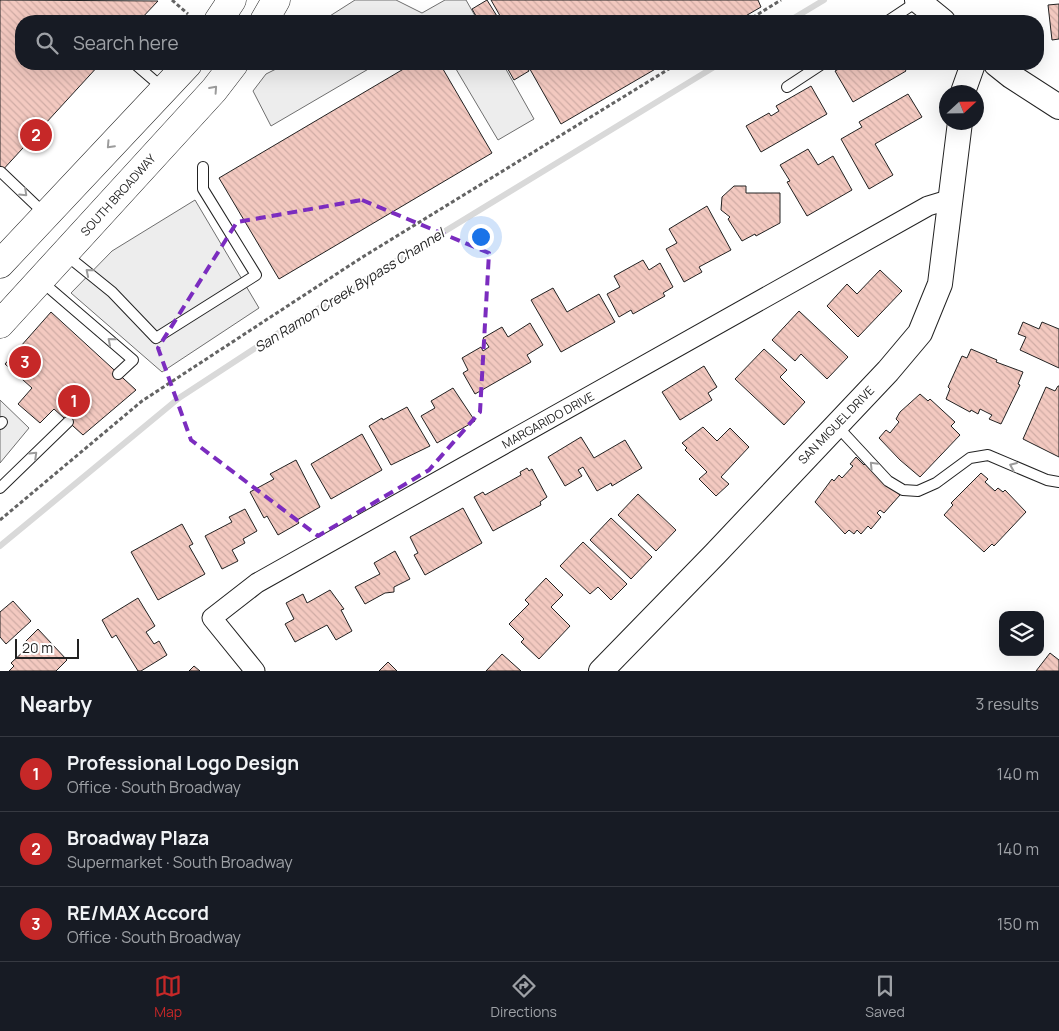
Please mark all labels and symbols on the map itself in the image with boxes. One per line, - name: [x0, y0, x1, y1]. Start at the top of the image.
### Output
- north arrow: [939, 85, 984, 130]
- one-way arrow: [208, 86, 217, 95]
- pin: 2: [20, 116, 52, 154]
- one-way arrow: [107, 140, 116, 149]
- street label: SOUTH BROADWAY: [77, 150, 160, 240]
- one-way arrow: [18, 187, 27, 196]
- water label: San Ramon Creek Bypass Channel: [251, 223, 449, 356]
- your location: [468, 224, 494, 250]
- one-way arrow: [85, 269, 94, 278]
- one-way arrow: [108, 338, 117, 347]
- pin: 3: [9, 343, 41, 381]
- pin: 1: [58, 382, 90, 420]
- street label: SAN MIGUEL DRIVE: [794, 382, 878, 468]
- street label: MARGARIDO DRIVE: [499, 387, 597, 452]
- one-way arrow: [28, 452, 37, 461]
- one-way arrow: [870, 461, 879, 470]
- one-way arrow: [1009, 461, 1018, 472]
- scale bar: [15, 636, 79, 659]

